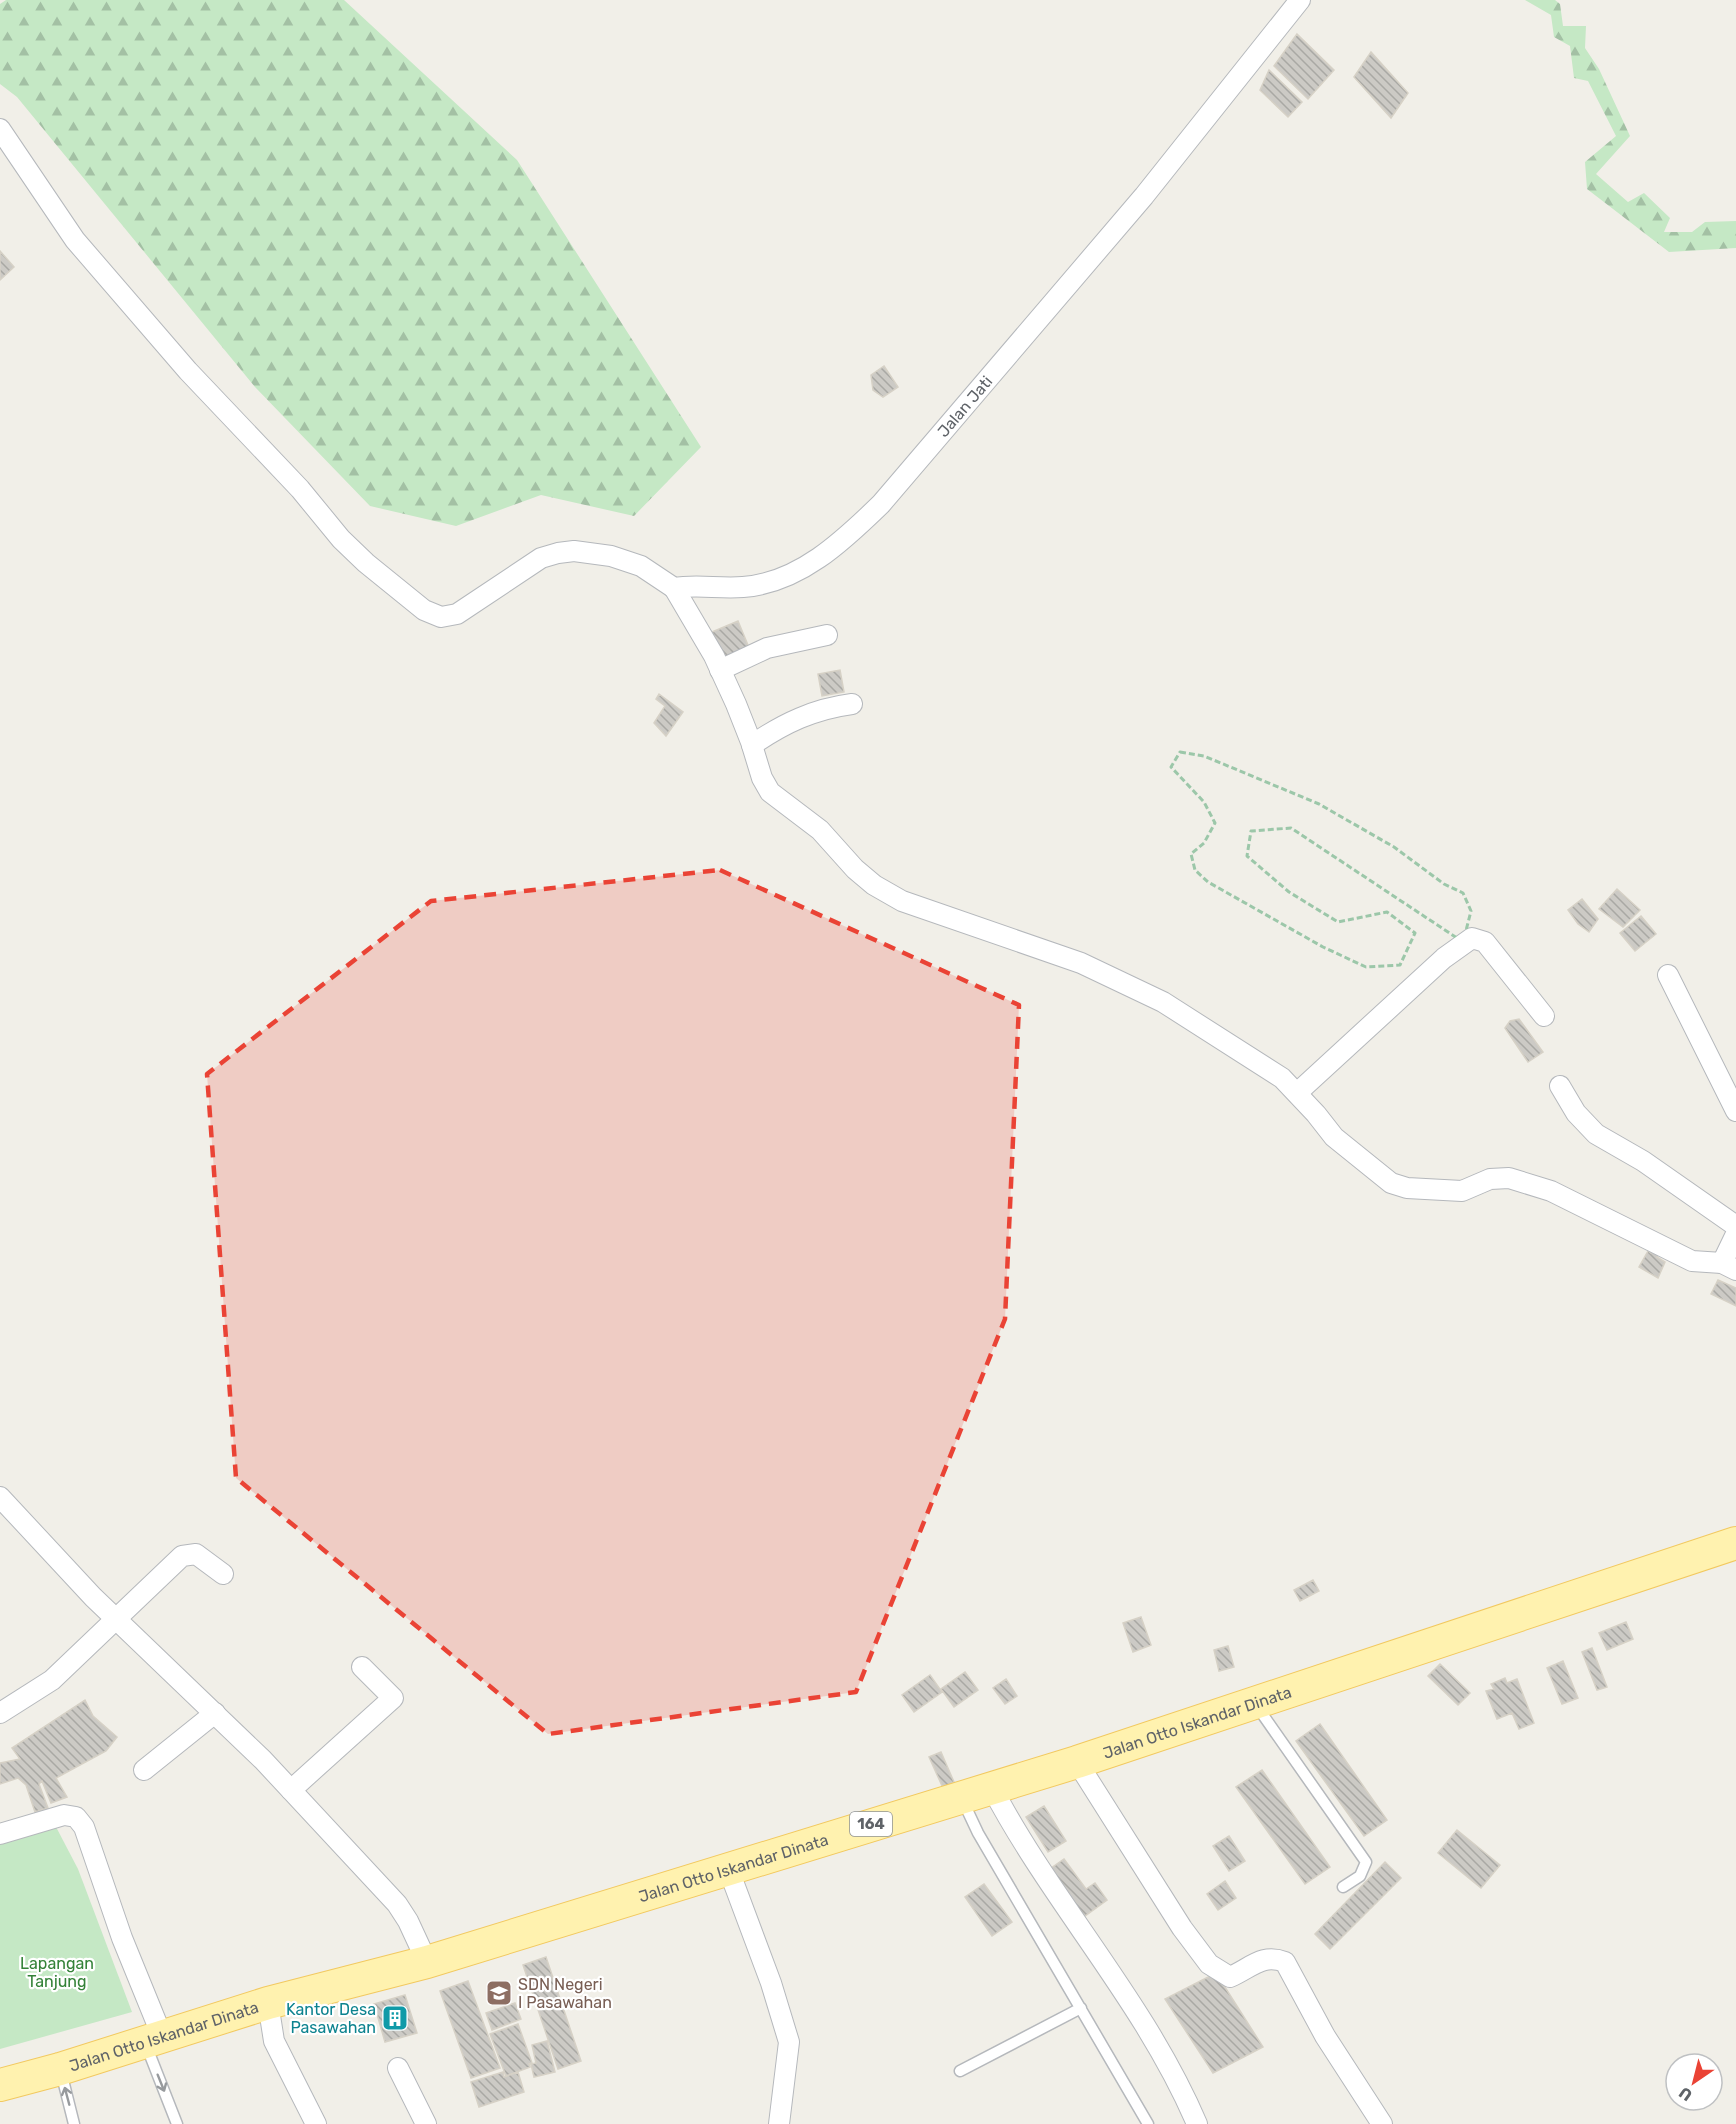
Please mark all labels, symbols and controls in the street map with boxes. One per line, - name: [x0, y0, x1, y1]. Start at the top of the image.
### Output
- street label: Jalan Jati: [934, 372, 996, 441]
- street label: Jalan Otto Iskandar Dinata: [1100, 1682, 1294, 1763]
- road number: 164: [850, 1812, 892, 1836]
- street label: Jalan Otto Iskandar Dinata: [636, 1830, 831, 1906]
- park label: Lapangan Tanjung: [20, 1954, 94, 1991]
- place label: SDN Negeri I Pasawahan: [518, 1975, 612, 2012]
- school or university icon: SDN Negeri I Pasawahan: [484, 1978, 514, 2008]
- street label: Jalan Otto Iskandar Dinata: [67, 1998, 261, 2075]
- place label: Kantor Desa Pasawahan: [286, 2000, 376, 2037]
- building icon: Kantor Desa Pasawahan: [380, 2003, 410, 2033]
- north arrow: [1664, 2052, 1724, 2112]
- one-way arrow: [156, 2073, 167, 2092]
- text: U: [1675, 2083, 1696, 2105]
- one-way arrow: [61, 2087, 72, 2106]

